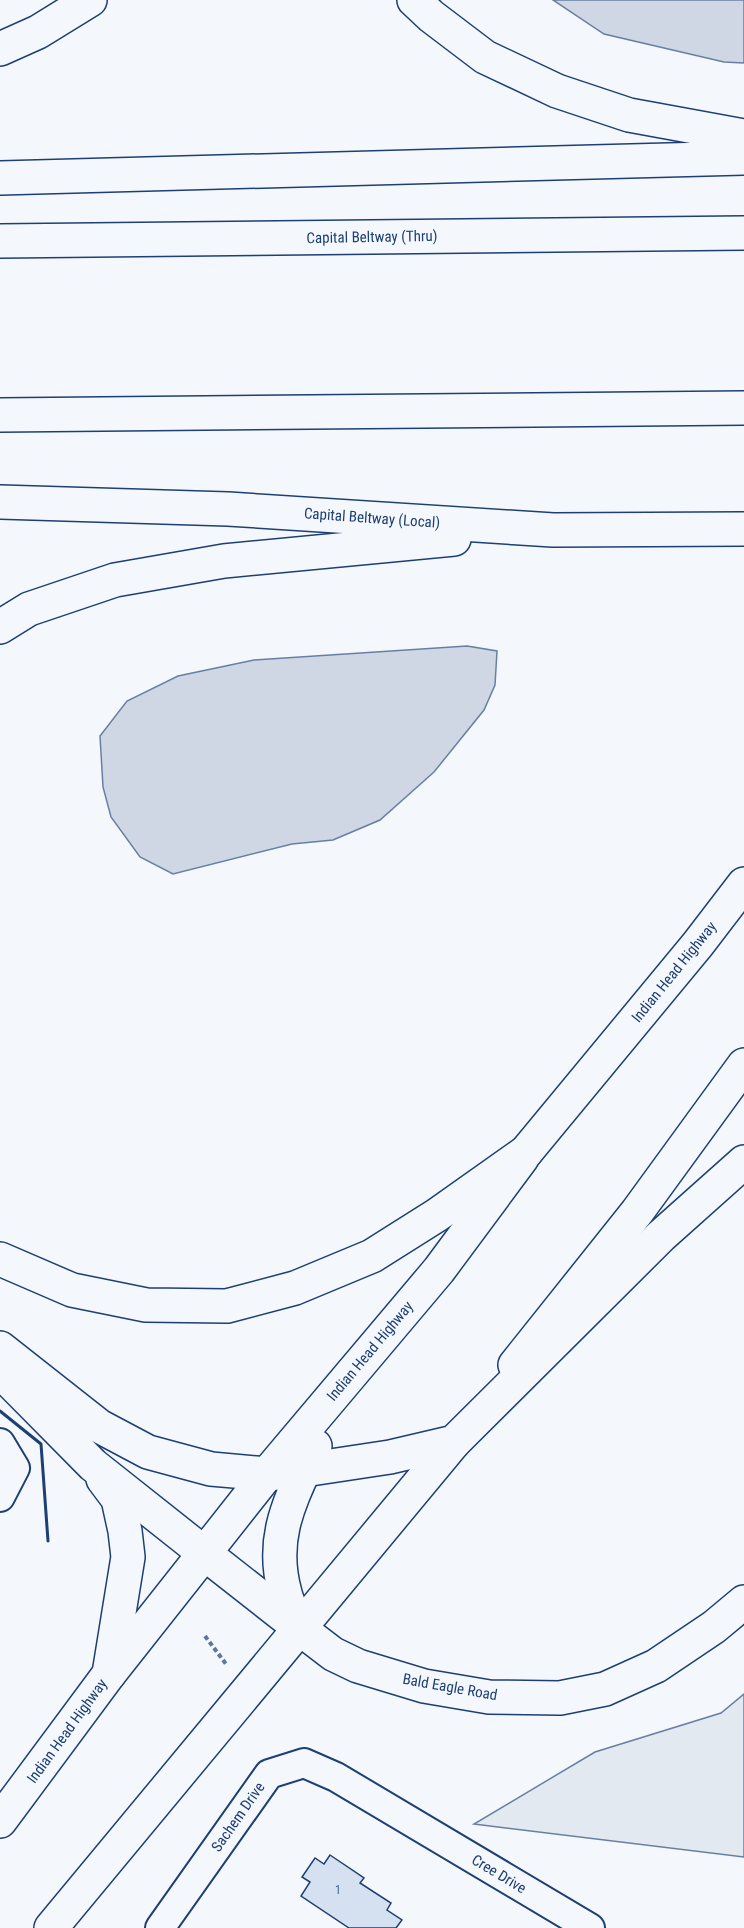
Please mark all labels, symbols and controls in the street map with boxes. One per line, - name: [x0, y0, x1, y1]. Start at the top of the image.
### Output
- street label: Capital Beltway (Thru): [306, 227, 438, 247]
- street label: Capital Beltway (Local): [303, 504, 441, 532]
- street label: Indian Head Highway: [628, 918, 720, 1026]
- street label: Indian Head Highway: [323, 1297, 417, 1405]
- street label: Bald Eagle Road: [401, 1670, 499, 1704]
- street label: Indian Head Highway: [23, 1675, 111, 1787]
- street label: Sachem Drive: [207, 1779, 269, 1855]
- street label: Cree Drive: [468, 1851, 530, 1897]
- house number: 1: [335, 1883, 341, 1897]

